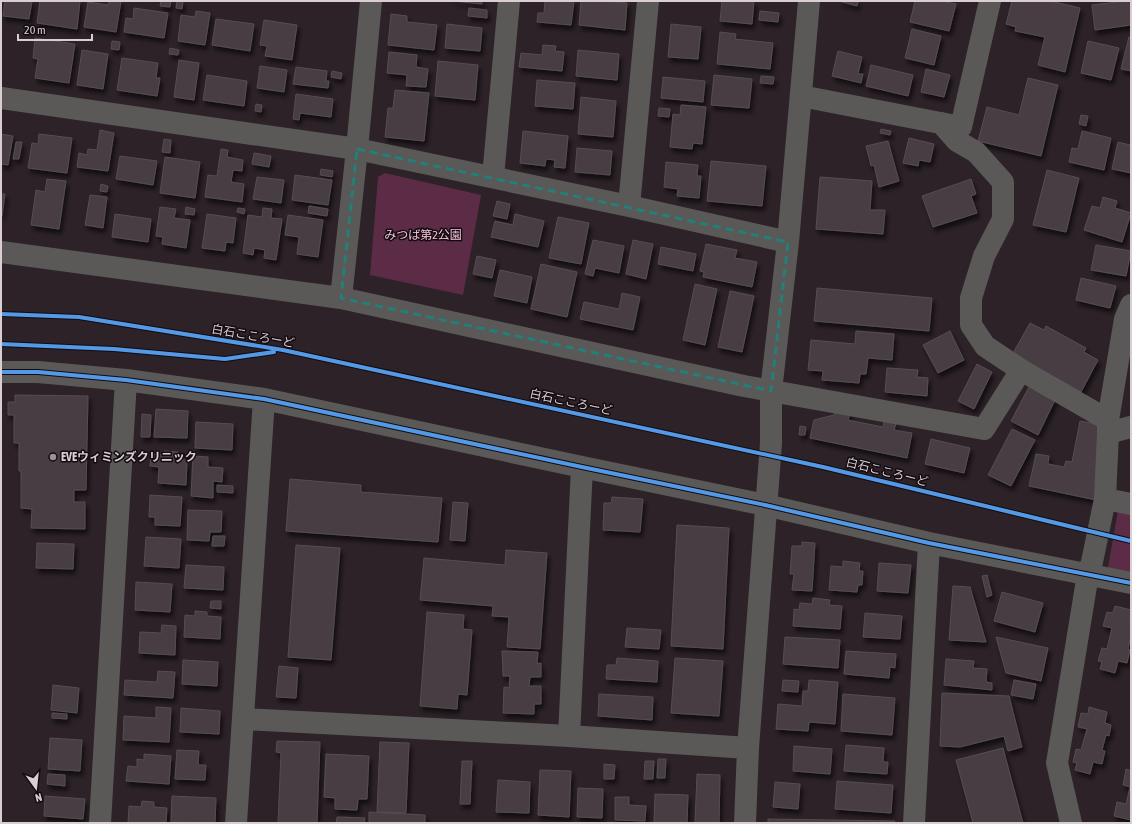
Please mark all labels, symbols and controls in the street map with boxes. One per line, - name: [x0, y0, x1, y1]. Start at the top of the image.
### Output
- scale bar: [18, 16, 92, 42]
- text: 20 m: [24, 23, 46, 37]
- park label: みつば第2公園: [384, 228, 462, 242]
- street label: 白石こころーど: [210, 322, 296, 350]
- street label: 白石こころーど: [528, 386, 614, 418]
- place label: EVEウィミンズクリニック: [61, 450, 197, 464]
- marker: EVEウィミンズクリニック: [48, 452, 58, 462]
- street label: 白石こころーど: [845, 455, 929, 489]
- north arrow: [16, 768, 56, 808]
- text: N: [34, 791, 43, 804]

